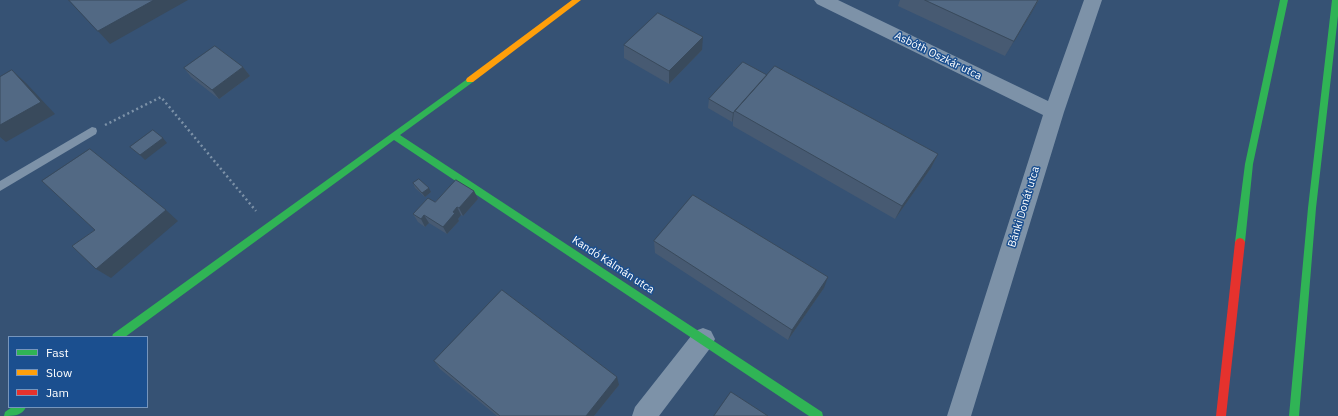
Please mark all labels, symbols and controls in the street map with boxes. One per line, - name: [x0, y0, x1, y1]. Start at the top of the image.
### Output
- street label: Asbóth Oszkár utca: [892, 29, 984, 83]
- street label: Bánki Donát utca: [1005, 165, 1043, 249]
- street label: Kandó Kálmán utca: [569, 233, 657, 297]
- legend: [8, 336, 148, 408]
- text: Fast: [46, 345, 69, 360]
- text: Slow: [46, 365, 72, 380]
- text: Jam: [46, 385, 69, 400]

